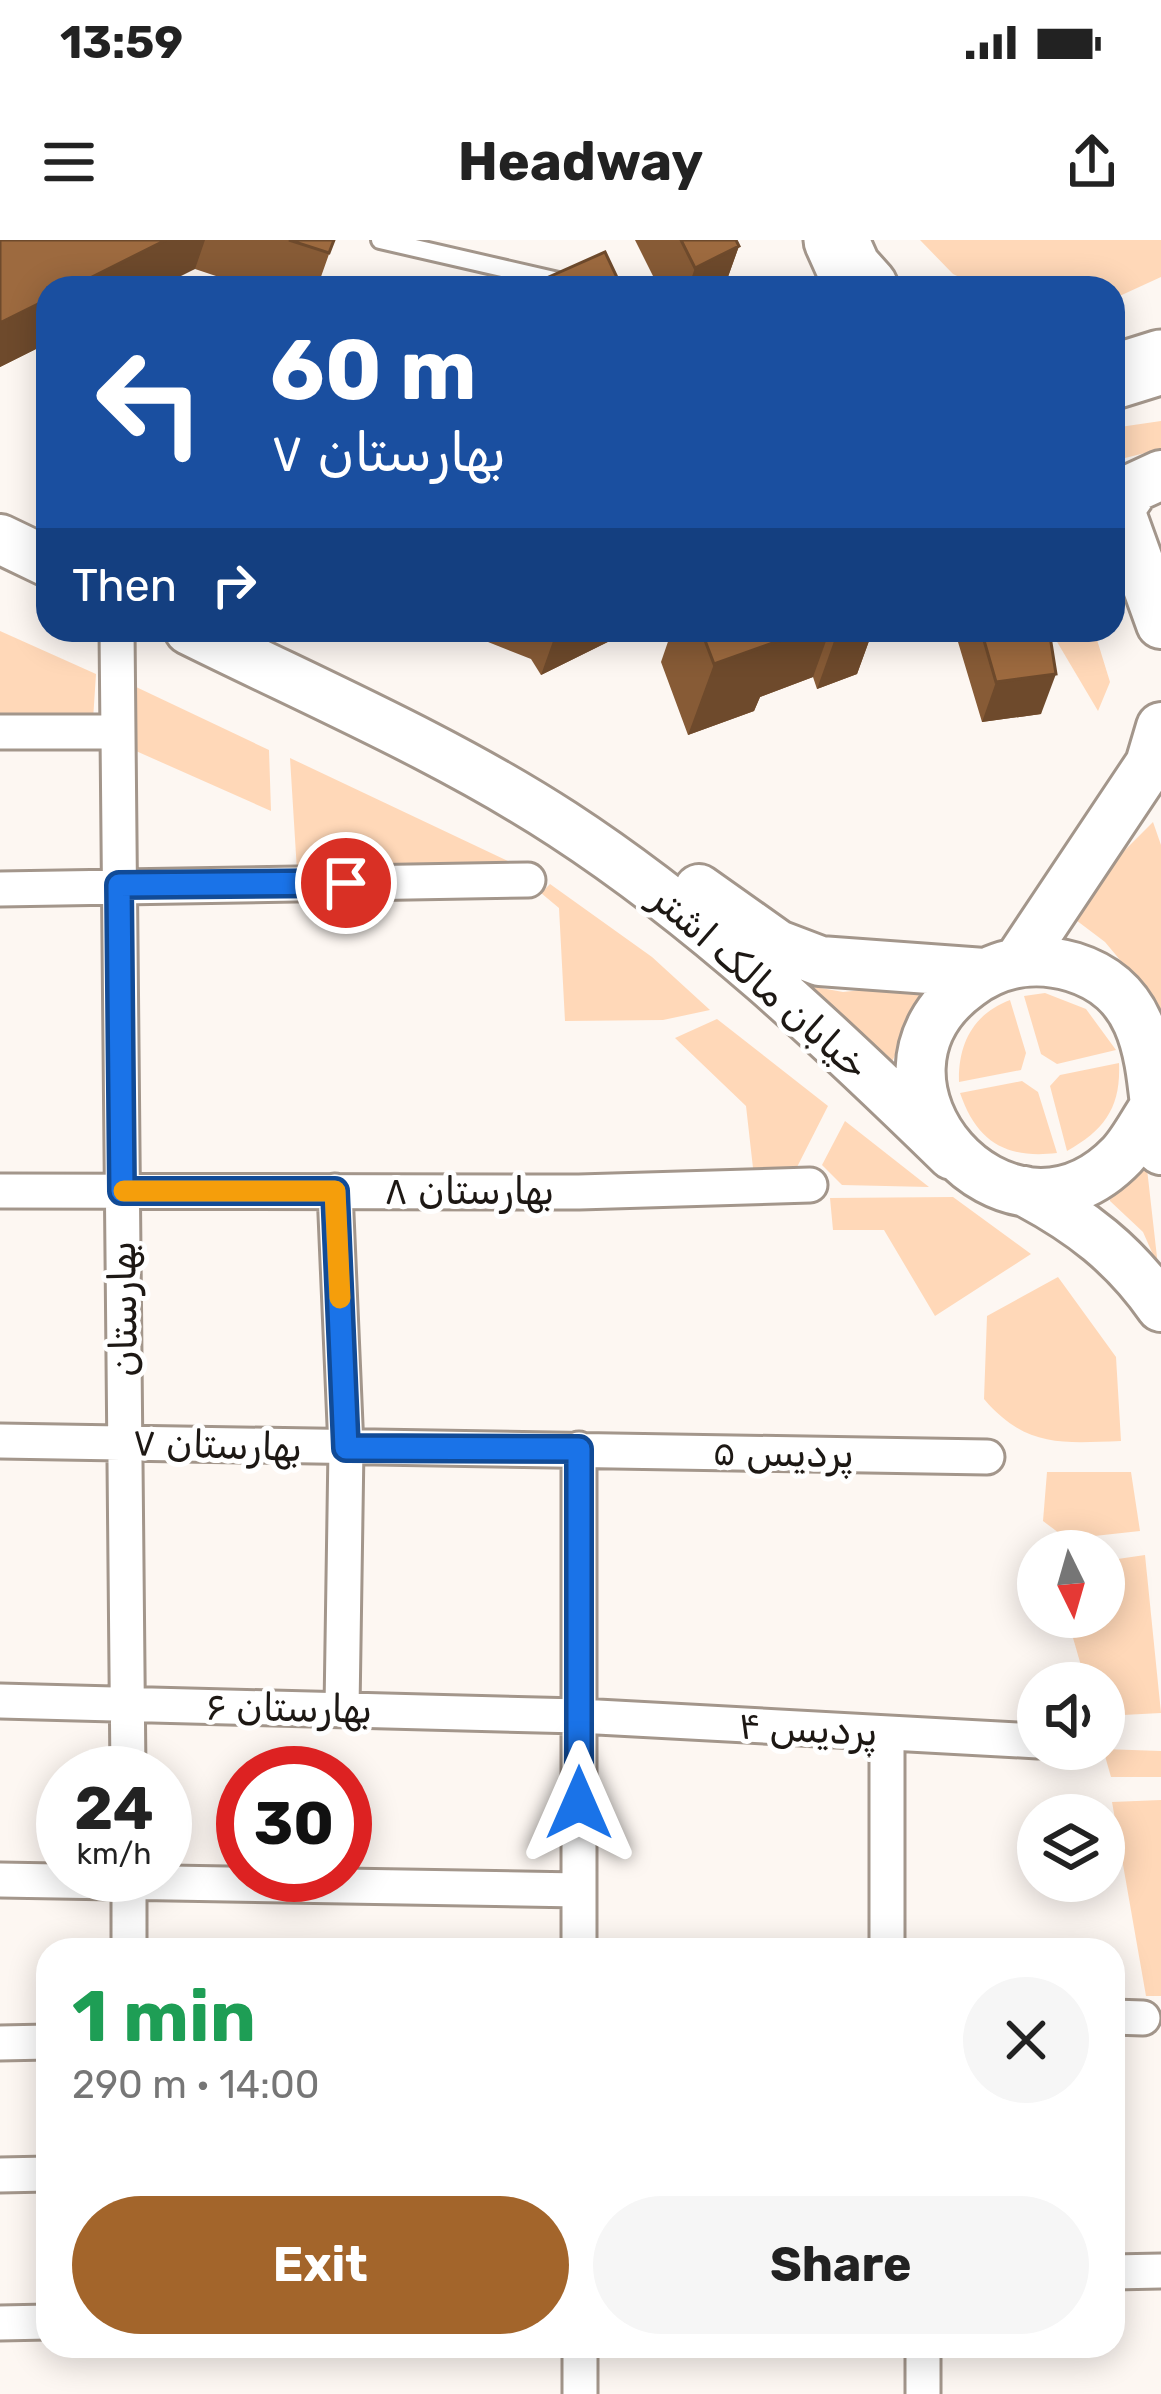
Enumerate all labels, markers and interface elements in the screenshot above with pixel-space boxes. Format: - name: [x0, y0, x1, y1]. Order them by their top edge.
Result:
- text: 13:59: [60, 16, 183, 69]
- icon: menu: [36, 129, 102, 195]
- icon: share: [1059, 129, 1125, 195]
- text: Headway: [458, 130, 703, 194]
- text: 60 m: [270, 320, 477, 420]
- icon: left: [72, 324, 228, 480]
- text: بهارستان ۷: [270, 421, 506, 485]
- icon: right: [201, 552, 267, 618]
- text: Then: [72, 559, 177, 612]
- pin: [295, 832, 397, 934]
- icon: arrive: [313, 850, 379, 916]
- street label: خیابان مالک اشتر: [640, 874, 878, 1089]
- street label: بهارستان ۸: [384, 1168, 554, 1214]
- street label: بهارستان: [99, 1241, 147, 1377]
- street label: بهارستان ۷: [131, 1419, 303, 1471]
- street label: پردیس ۵: [712, 1429, 854, 1480]
- north arrow: [1017, 1530, 1125, 1638]
- map controls: [1017, 1530, 1125, 1902]
- button: sound: [1017, 1662, 1125, 1770]
- street label: بهارستان ۶: [205, 1684, 373, 1732]
- street label: پردیس ۴: [737, 1702, 879, 1759]
- position arrow: [516, 1740, 642, 1866]
- speed limit sign: 30: [216, 1746, 372, 1902]
- text: 24: [74, 1773, 154, 1844]
- button: layers: [1017, 1794, 1125, 1902]
- text: km/h: [77, 1836, 151, 1872]
- text: 1 min: [72, 1974, 256, 2059]
- button: close: [963, 1977, 1089, 2103]
- text: 290 m · 14:00: [72, 2062, 319, 2108]
- button: Exit: [72, 2196, 569, 2334]
- button: Share: [593, 2196, 1089, 2334]

